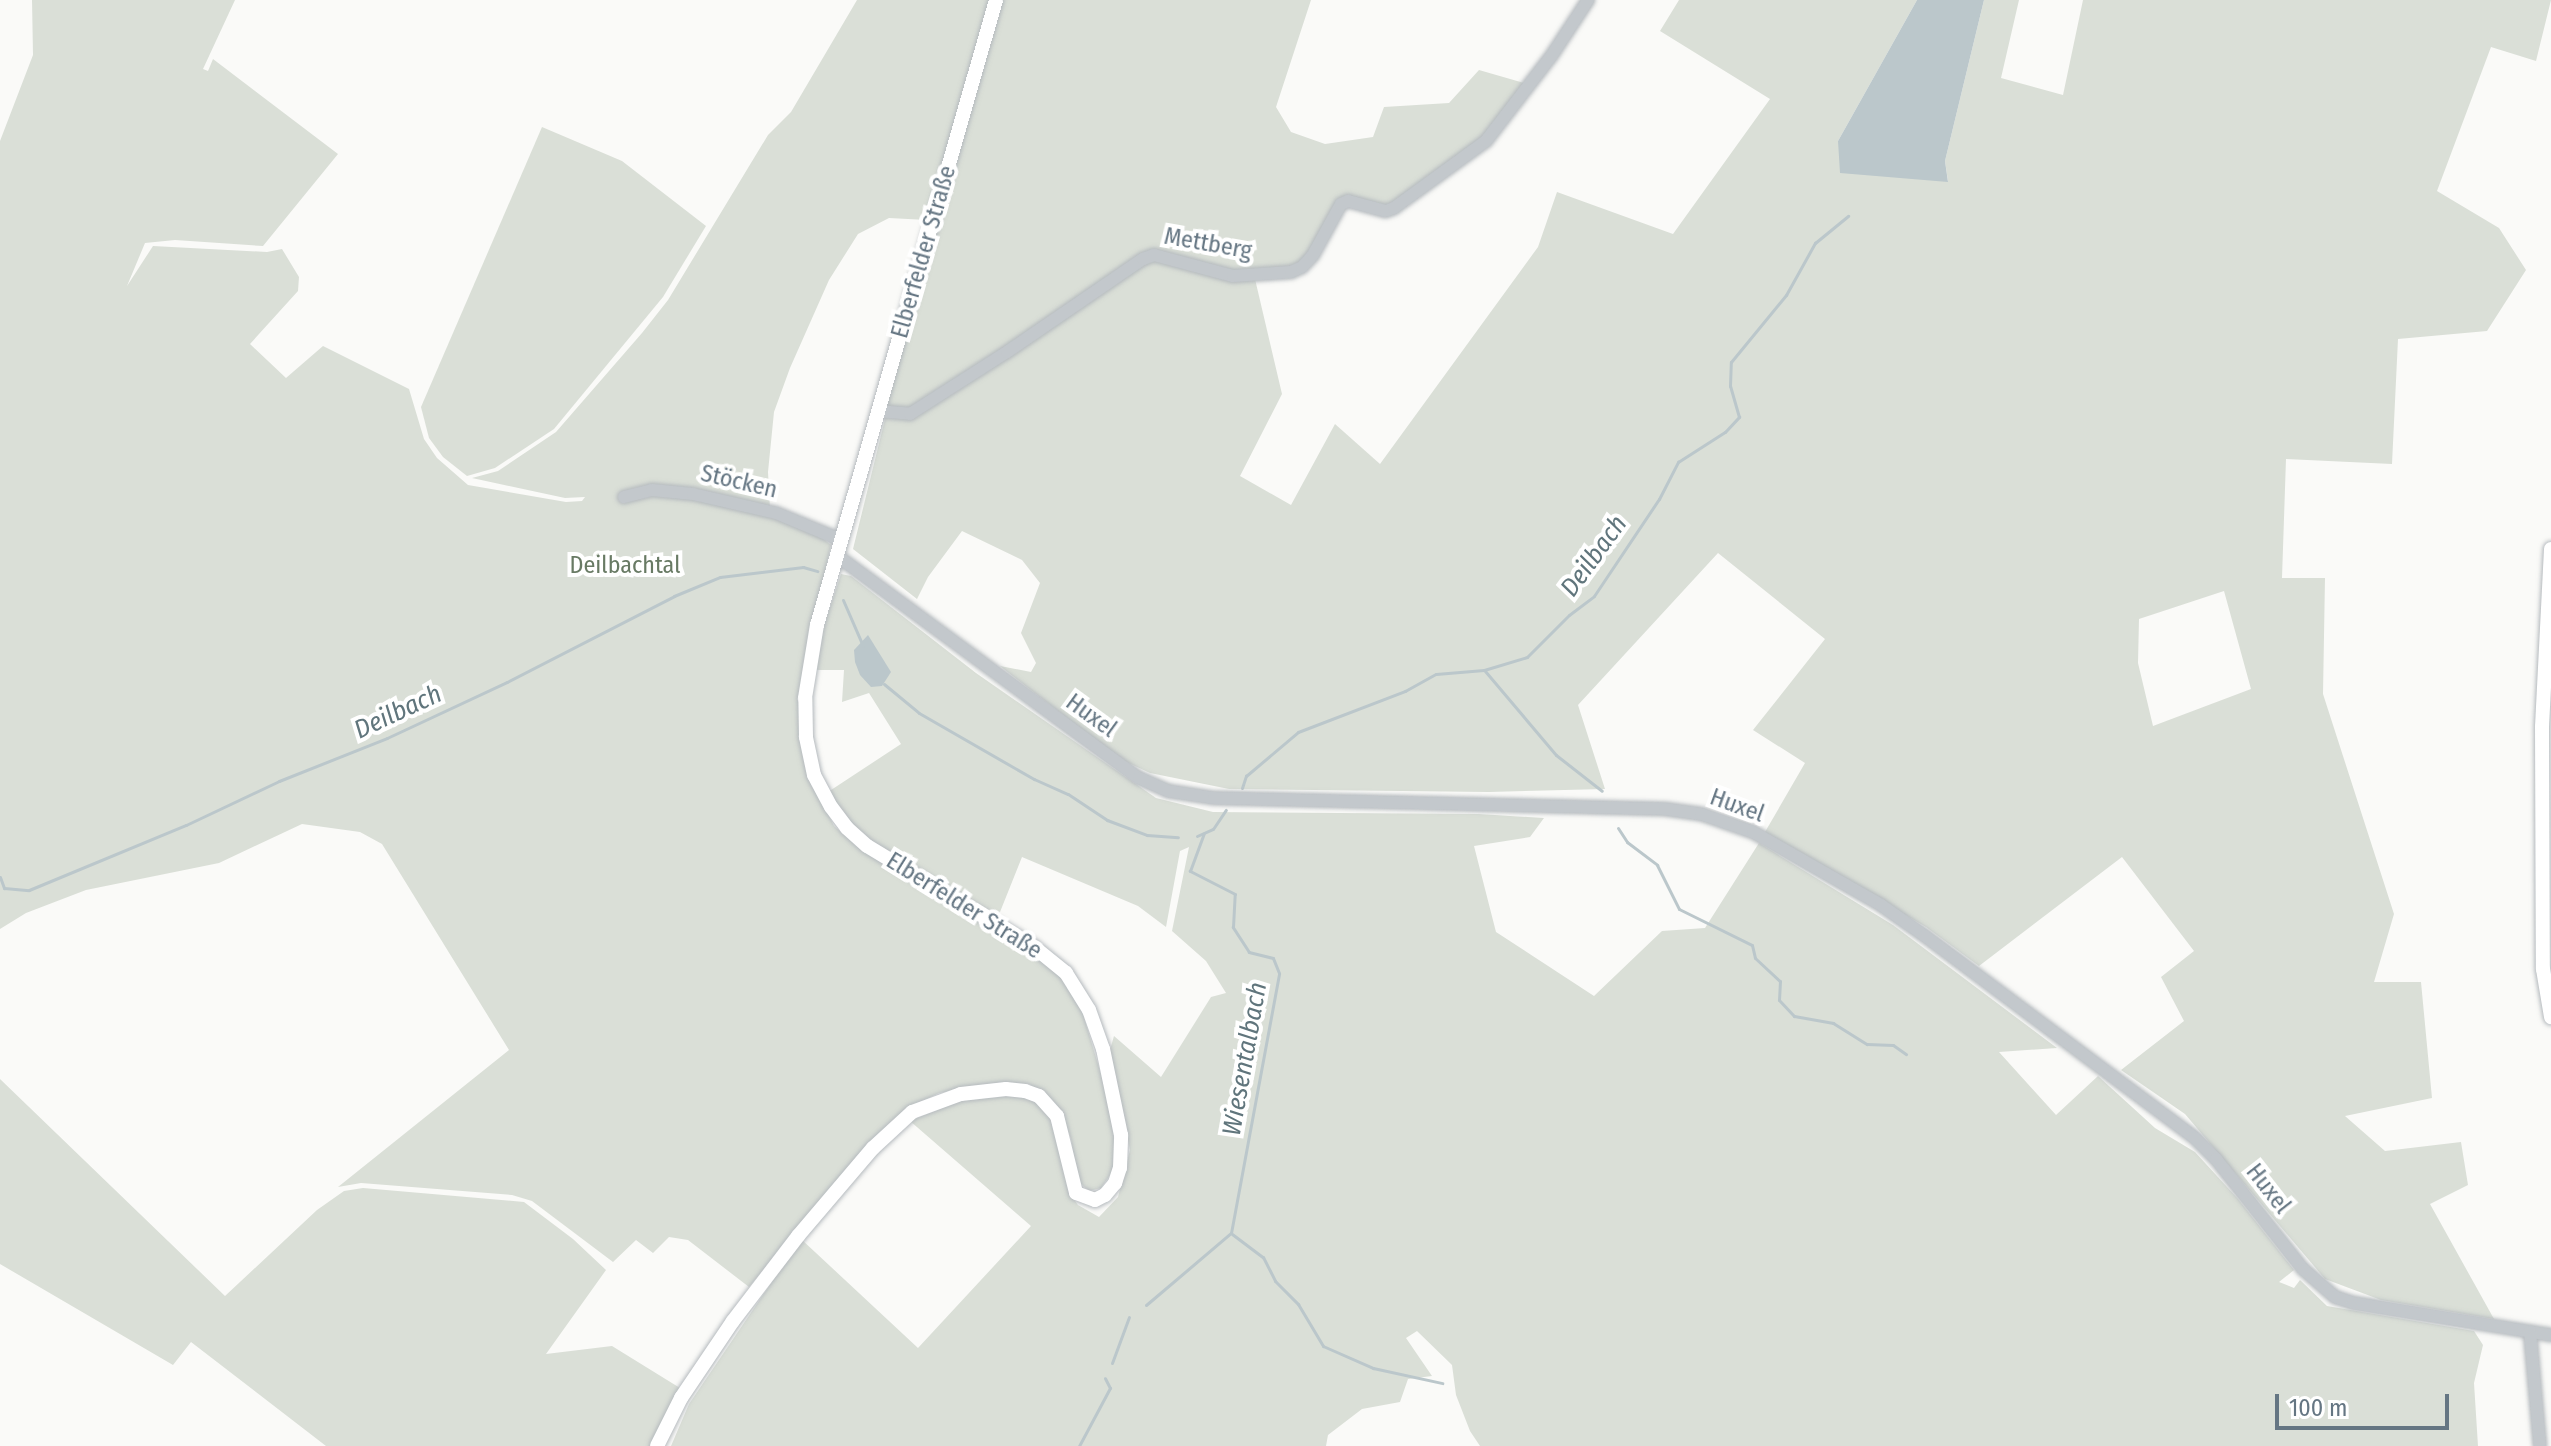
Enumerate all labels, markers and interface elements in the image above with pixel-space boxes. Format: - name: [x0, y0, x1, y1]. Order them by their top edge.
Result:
- street label: Elberfelder Straße: [886, 162, 962, 342]
- street label: Mettberg: [1162, 222, 1254, 266]
- street label: Stöcken: [698, 459, 780, 505]
- water label: Deilbach: [1554, 509, 1634, 603]
- park label: Deilbachtal: [570, 552, 680, 580]
- water label: Deilbach: [349, 678, 447, 746]
- street label: Huxel: [1060, 688, 1122, 744]
- street label: Huxel: [1706, 783, 1768, 829]
- street label: Elberfelder Straße: [881, 847, 1047, 965]
- water label: Wiesentalbach: [1216, 980, 1274, 1138]
- street label: Huxel: [2240, 1158, 2296, 1220]
- scale bar: [2279, 1378, 2453, 1428]
- text: 100 m: [2289, 1394, 2347, 1422]

